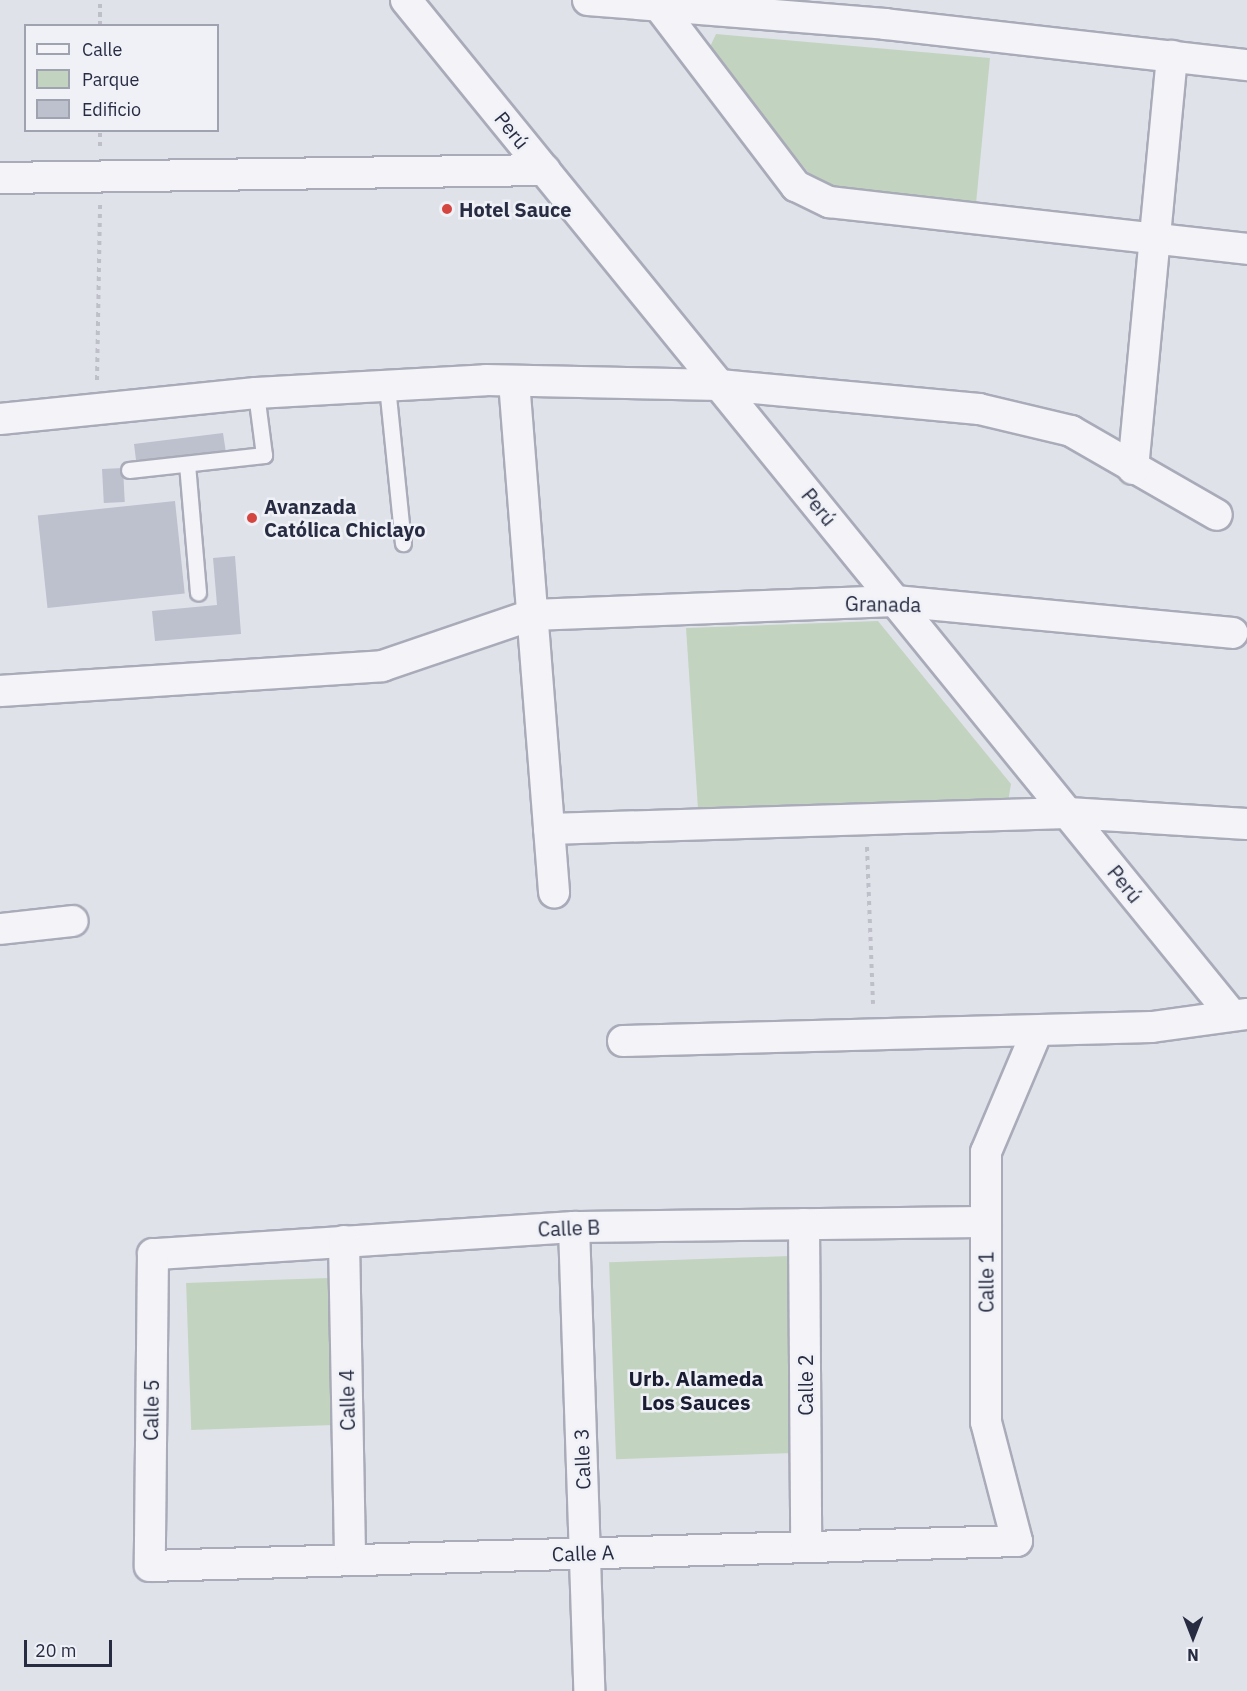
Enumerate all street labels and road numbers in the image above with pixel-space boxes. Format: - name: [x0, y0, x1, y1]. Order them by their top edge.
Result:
- street label: Perú: [490, 106, 534, 154]
- street label: Perú: [797, 483, 841, 531]
- street label: Granada: [845, 591, 921, 617]
- street label: Perú: [1103, 860, 1147, 908]
- street label: Calle B: [537, 1215, 601, 1241]
- street label: Calle 1: [974, 1251, 998, 1313]
- street label: Calle 2: [793, 1354, 817, 1416]
- street label: Calle 4: [334, 1369, 360, 1431]
- street label: Calle 5: [138, 1379, 164, 1441]
- street label: Calle 3: [569, 1428, 595, 1490]
- street label: Calle A: [551, 1540, 615, 1566]

